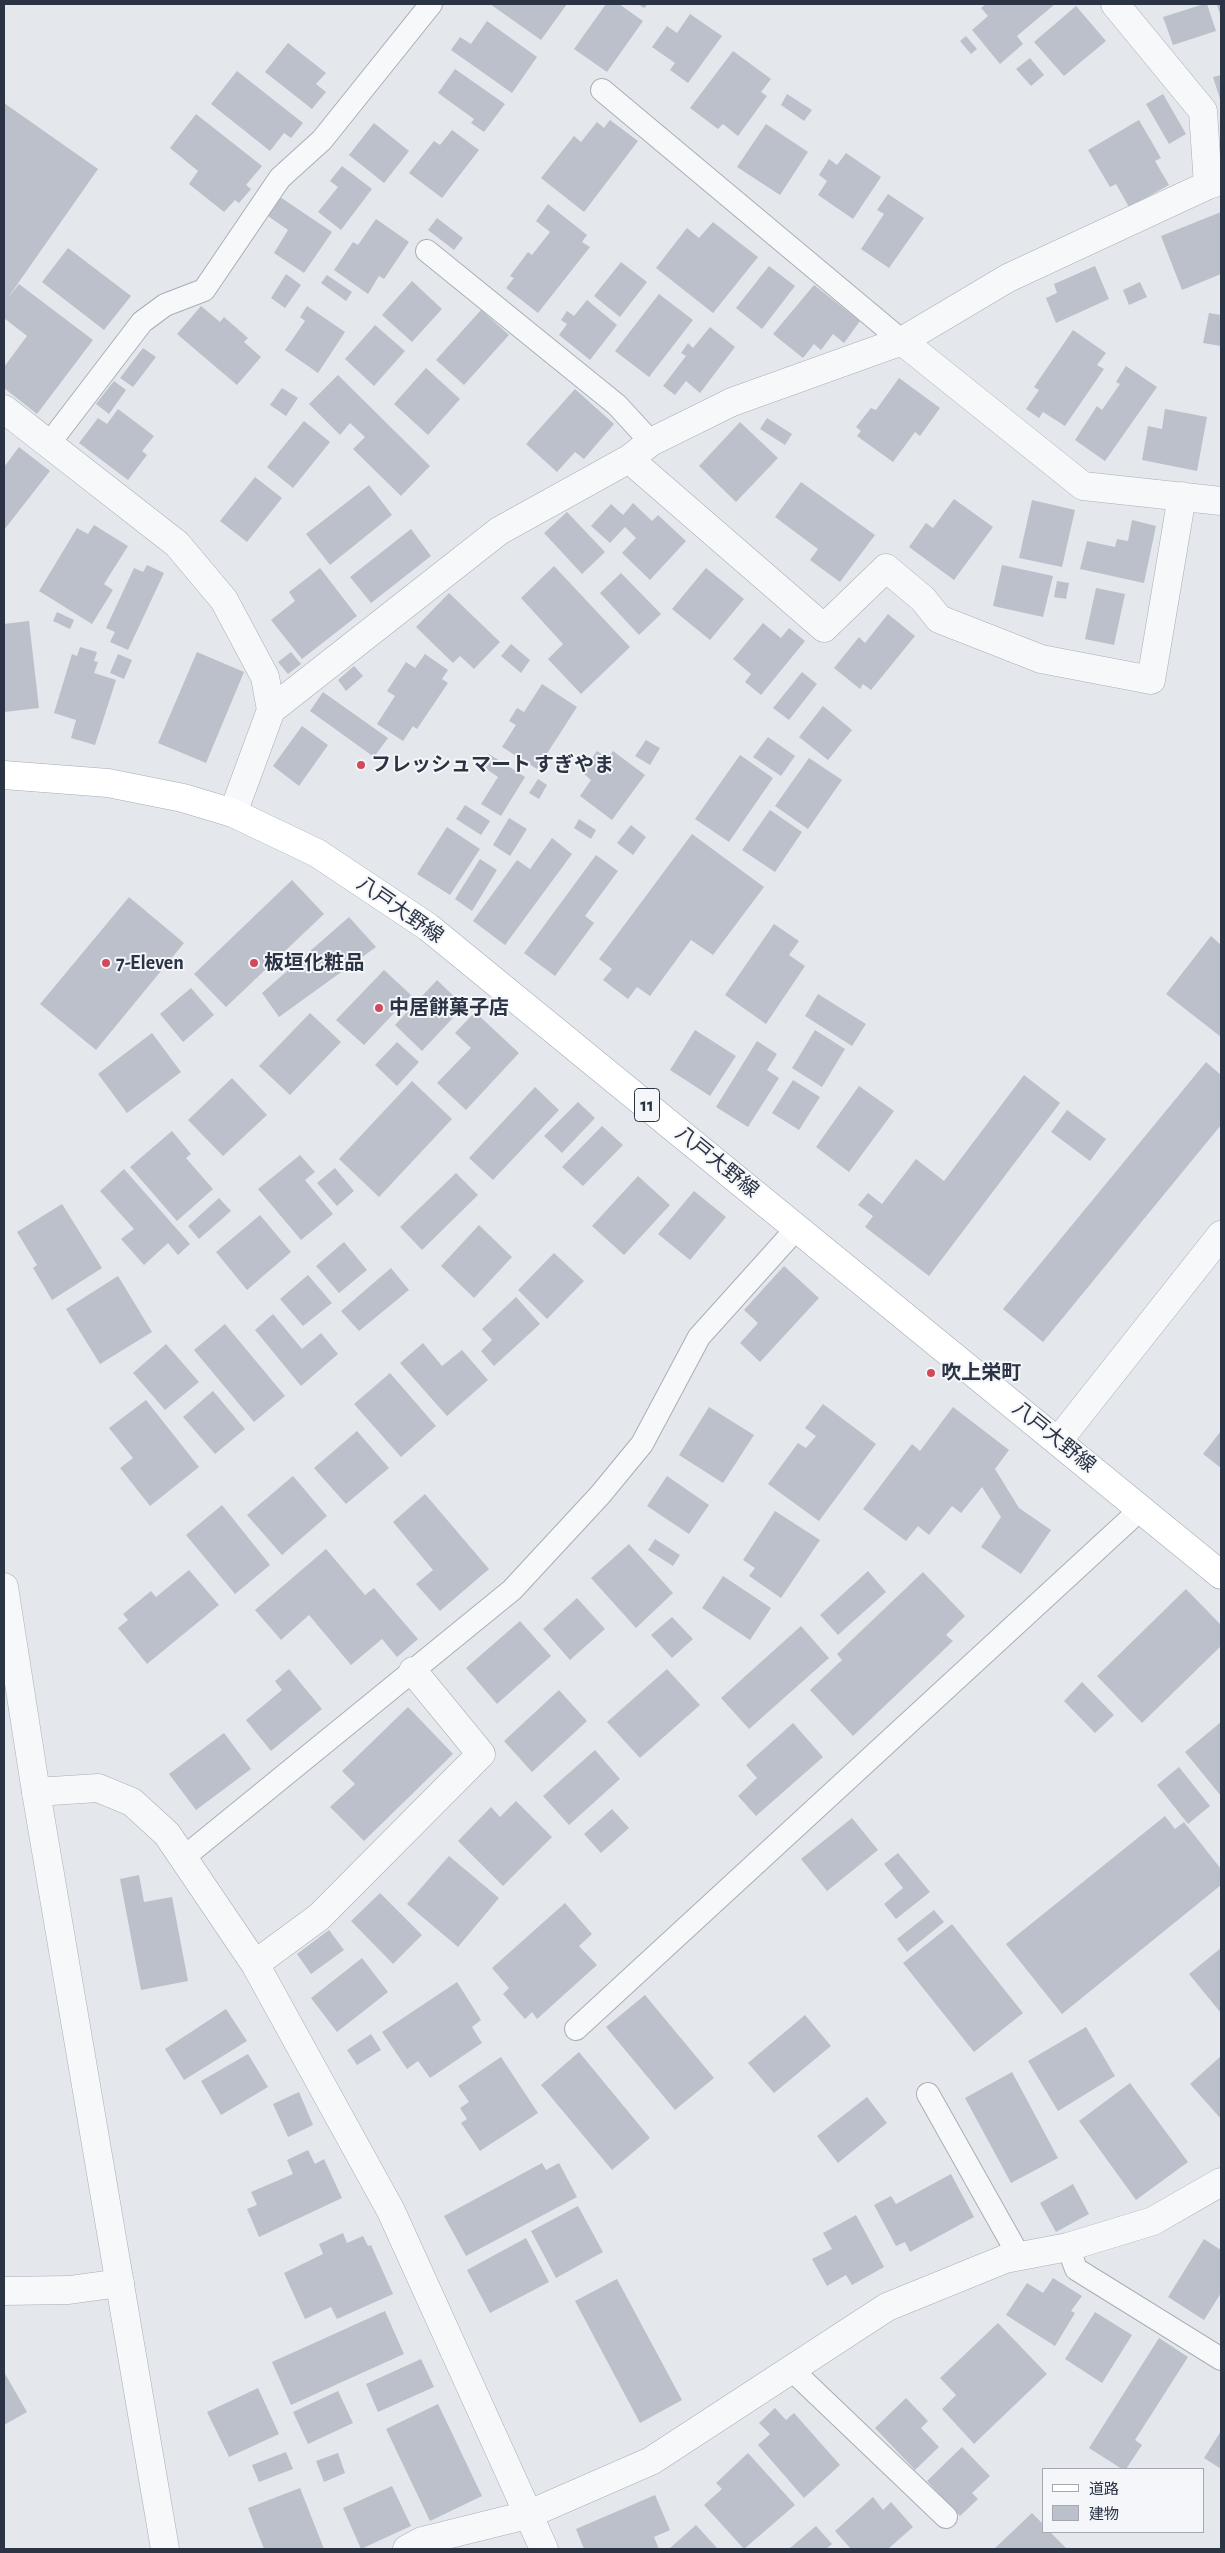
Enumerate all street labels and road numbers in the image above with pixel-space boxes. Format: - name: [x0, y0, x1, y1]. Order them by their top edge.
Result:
- street label: 八戸大野線: [352, 871, 448, 949]
- road number: 11: [634, 1088, 660, 1122]
- street label: 八戸大野線: [671, 1121, 763, 1203]
- street label: 八戸大野線: [1008, 1396, 1100, 1478]

